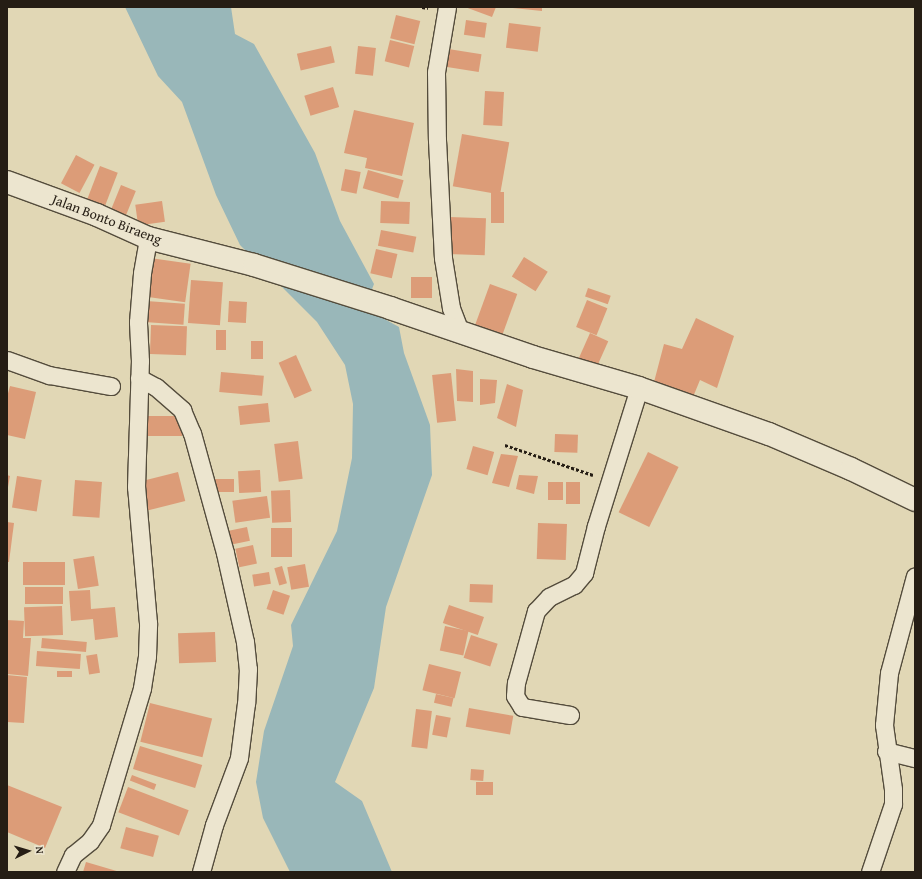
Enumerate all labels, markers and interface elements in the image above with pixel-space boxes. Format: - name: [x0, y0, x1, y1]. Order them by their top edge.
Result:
- street label: Jalan Bonto Biraeng: [50, 190, 164, 248]
- north arrow: [8, 831, 48, 871]
- text: N: [32, 846, 48, 854]

